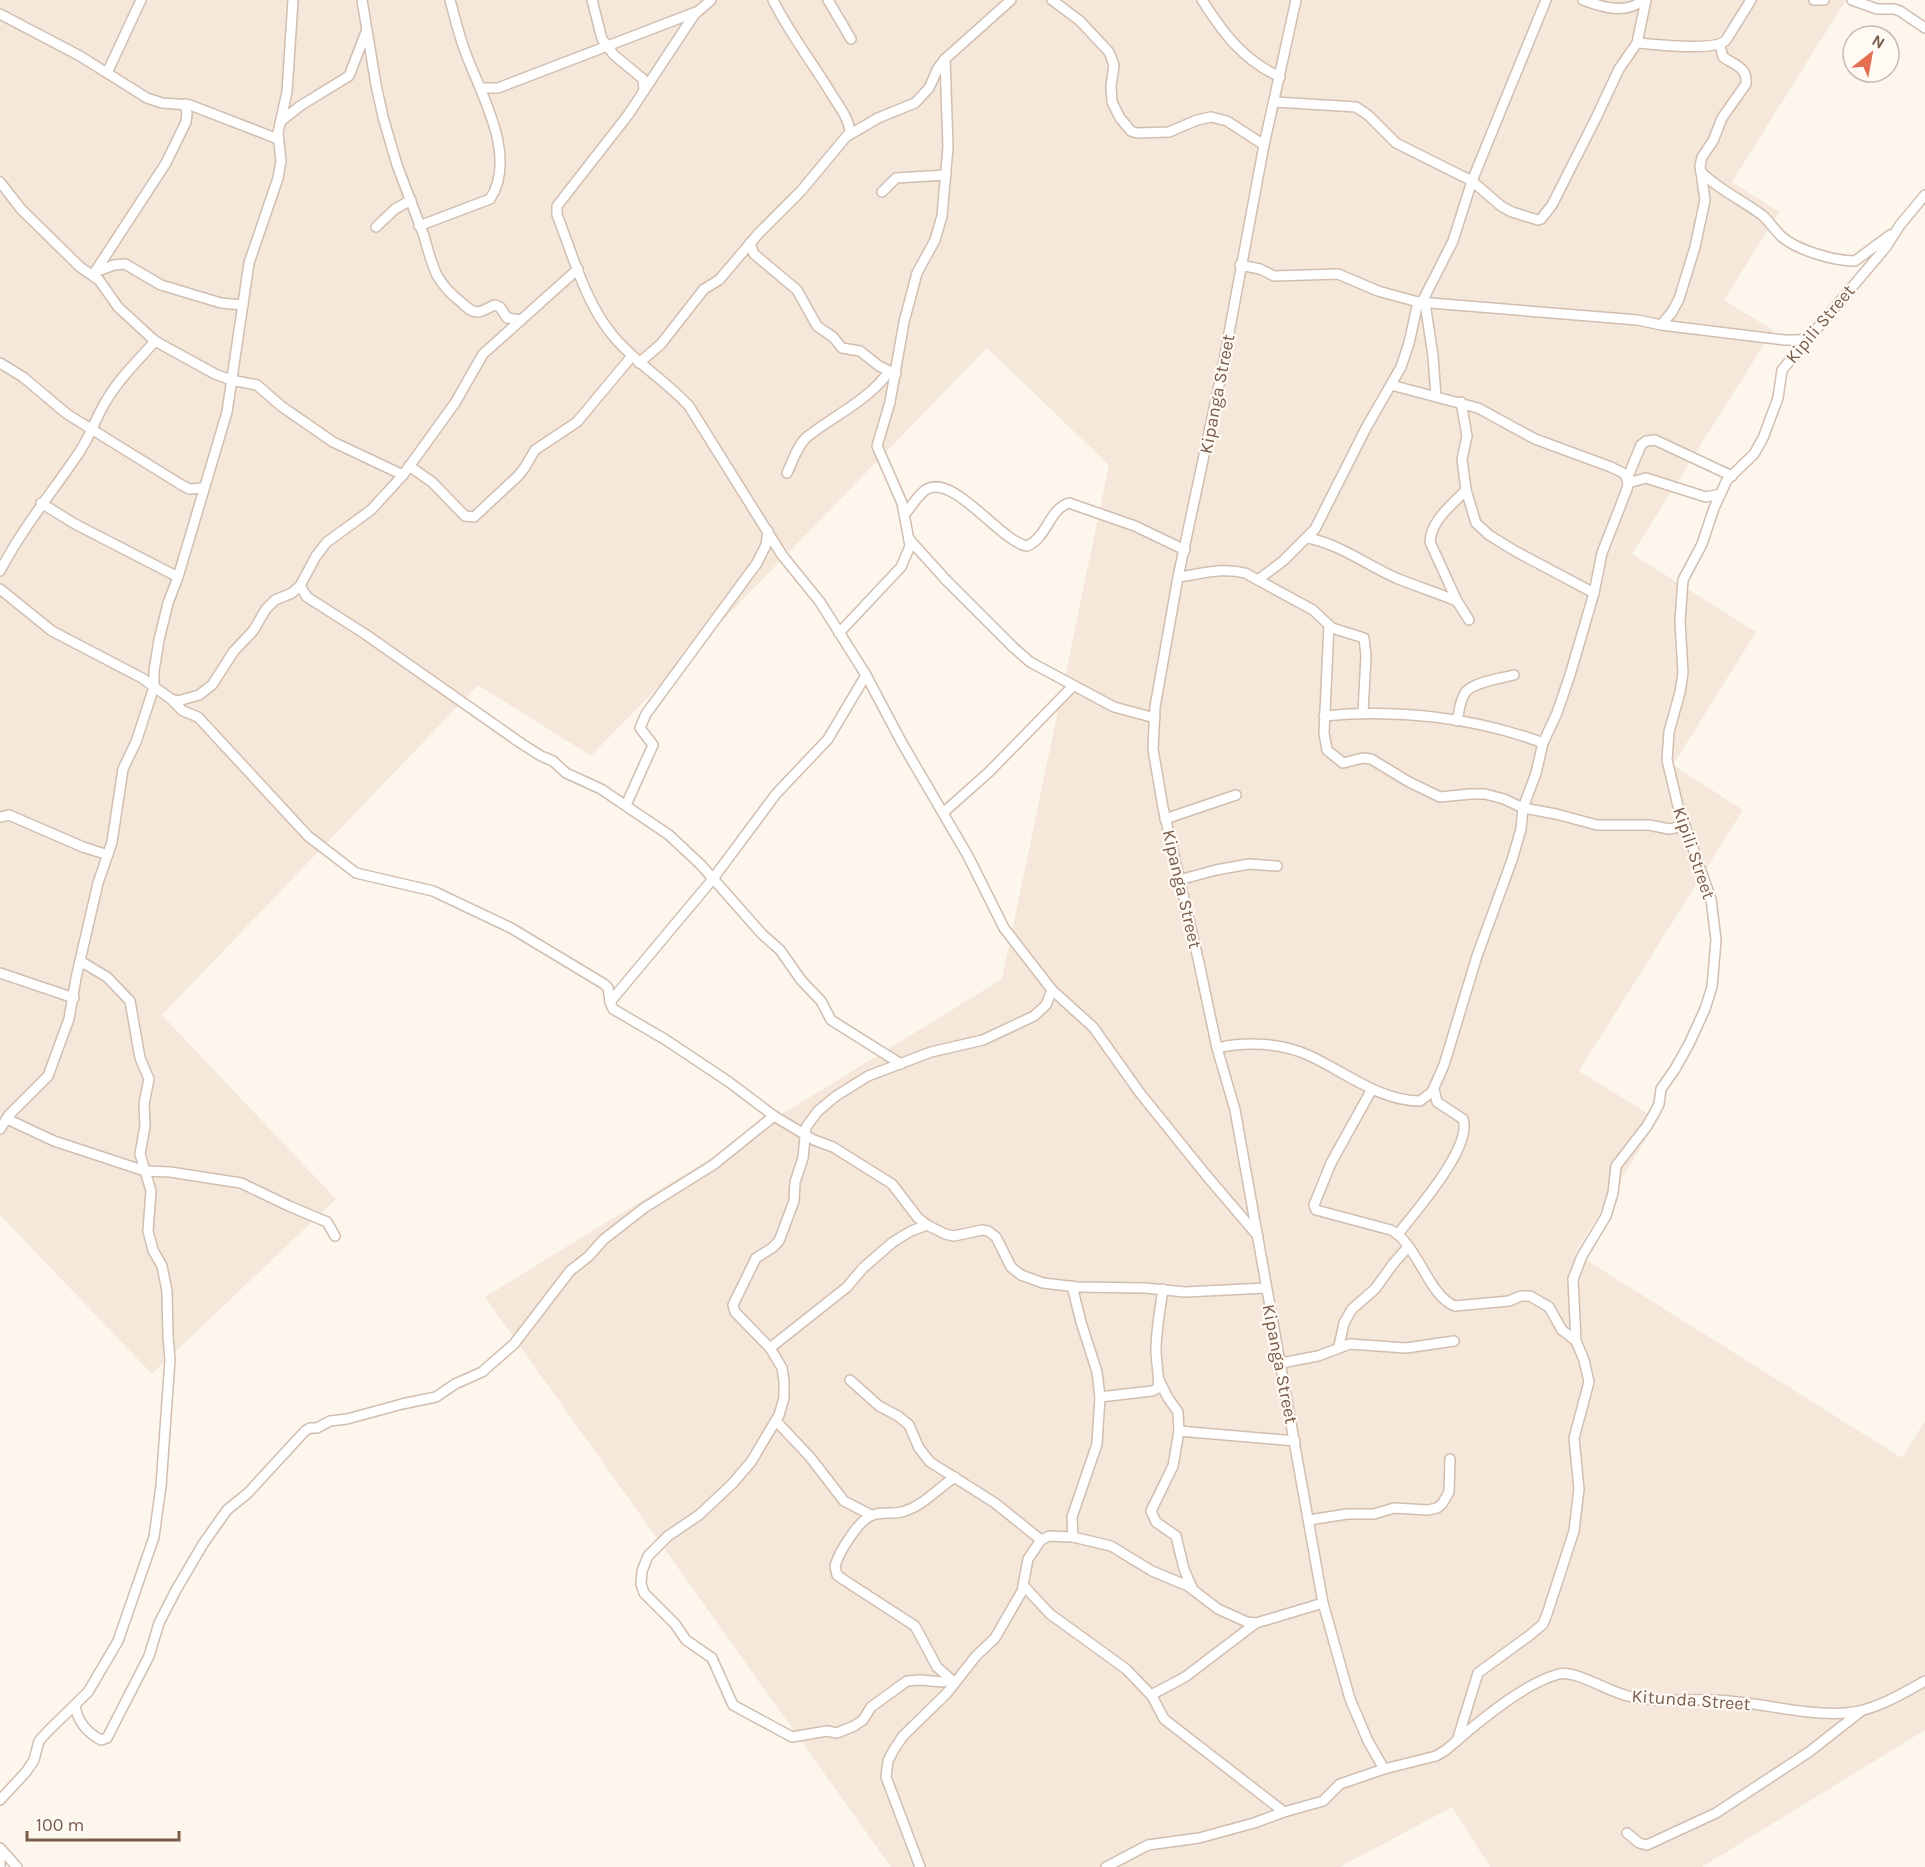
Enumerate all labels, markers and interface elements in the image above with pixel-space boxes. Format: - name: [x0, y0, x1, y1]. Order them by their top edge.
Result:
- north arrow: [1841, 24, 1901, 84]
- text: N: [1869, 30, 1888, 53]
- street label: Kipili Street: [1781, 280, 1860, 368]
- street label: Kipanga Street: [1195, 332, 1239, 456]
- street label: Kipili Street: [1668, 804, 1720, 902]
- street label: Kipanga Street: [1158, 827, 1206, 951]
- street label: Kipanga Street: [1258, 1302, 1302, 1426]
- street label: Kitunda Street: [1631, 1685, 1751, 1715]
- scale bar: [27, 1804, 178, 1842]
- text: 100 m: [36, 1814, 84, 1836]

